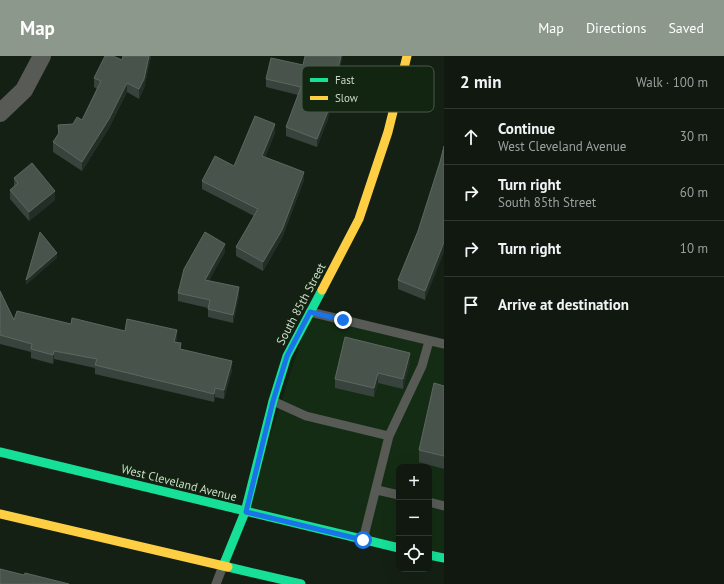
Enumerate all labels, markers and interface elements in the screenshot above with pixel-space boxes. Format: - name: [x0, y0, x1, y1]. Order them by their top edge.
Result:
- text: Map: [20, 16, 55, 40]
- text: Map: [538, 19, 564, 37]
- text: Directions: [586, 19, 646, 37]
- text: Saved: [668, 19, 704, 37]
- legend: [302, 66, 434, 112]
- text: 2 min: [460, 71, 501, 93]
- text: Fast: [335, 73, 355, 87]
- text: Walk · 100 m: [636, 74, 708, 91]
- text: Slow: [335, 91, 358, 105]
- text: Continue: [498, 119, 555, 138]
- icon: ahead: [460, 126, 482, 148]
- text: 30 m: [680, 128, 708, 145]
- text: West Cleveland Avenue: [498, 138, 626, 155]
- text: Turn right: [498, 175, 561, 194]
- icon: right: [460, 182, 482, 204]
- text: 60 m: [680, 184, 708, 201]
- text: South 85th Street: [498, 194, 596, 211]
- icon: right: [460, 238, 482, 260]
- text: Turn right: [498, 239, 561, 258]
- text: 10 m: [680, 240, 708, 257]
- street label: South 85th Street: [273, 260, 328, 347]
- icon: arrive: [460, 294, 482, 316]
- text: Arrive at destination: [498, 295, 629, 314]
- route end: [334, 311, 352, 329]
- street label: West Cleveland Avenue: [120, 461, 238, 504]
- map controls: [396, 464, 432, 572]
- button: +: [396, 464, 432, 500]
- button: −: [396, 500, 432, 536]
- route start: [354, 531, 372, 549]
- button: locate: [396, 536, 432, 572]

